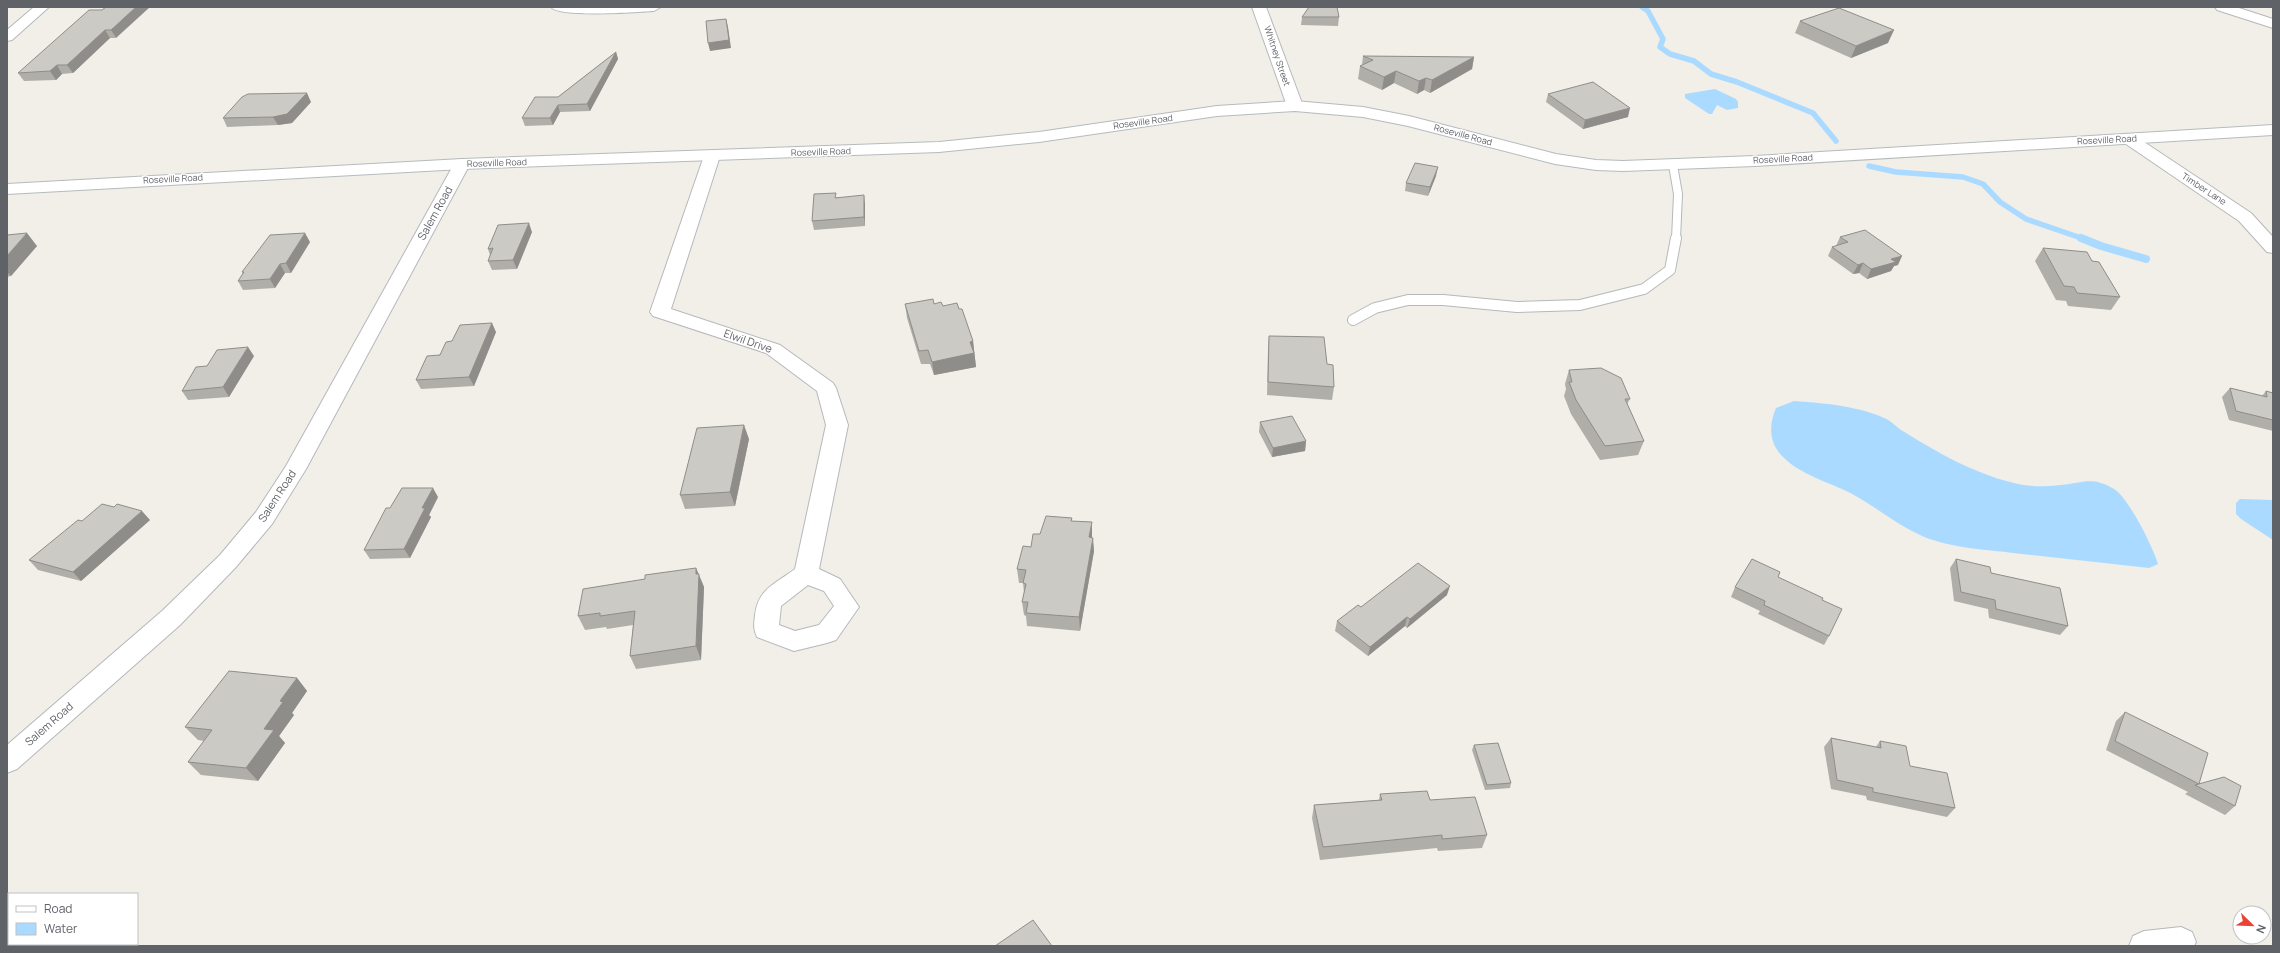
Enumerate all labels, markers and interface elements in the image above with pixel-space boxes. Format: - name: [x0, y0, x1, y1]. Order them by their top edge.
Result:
- street label: Whitney Street: [1261, 24, 1294, 88]
- street label: Roseville Road: [1112, 111, 1174, 132]
- street label: Roseville Road: [1432, 120, 1494, 149]
- street label: Roseville Road: [2077, 131, 2137, 148]
- street label: Roseville Road: [791, 144, 851, 159]
- street label: Roseville Road: [1753, 150, 1813, 167]
- street label: Roseville Road: [467, 155, 527, 170]
- street label: Timber Lane: [2179, 169, 2229, 208]
- street label: Roseville Road: [143, 170, 203, 187]
- street label: Salem Road: [414, 183, 456, 242]
- street label: Elwil Drive: [722, 325, 775, 356]
- street label: Salem Road: [254, 467, 299, 525]
- street label: Salem Road: [21, 699, 76, 749]
- legend: [8, 893, 138, 945]
- text: Road: [44, 900, 72, 917]
- north arrow: [2232, 905, 2272, 945]
- text: Water: [44, 920, 78, 937]
- text: N: [2253, 923, 2270, 936]

